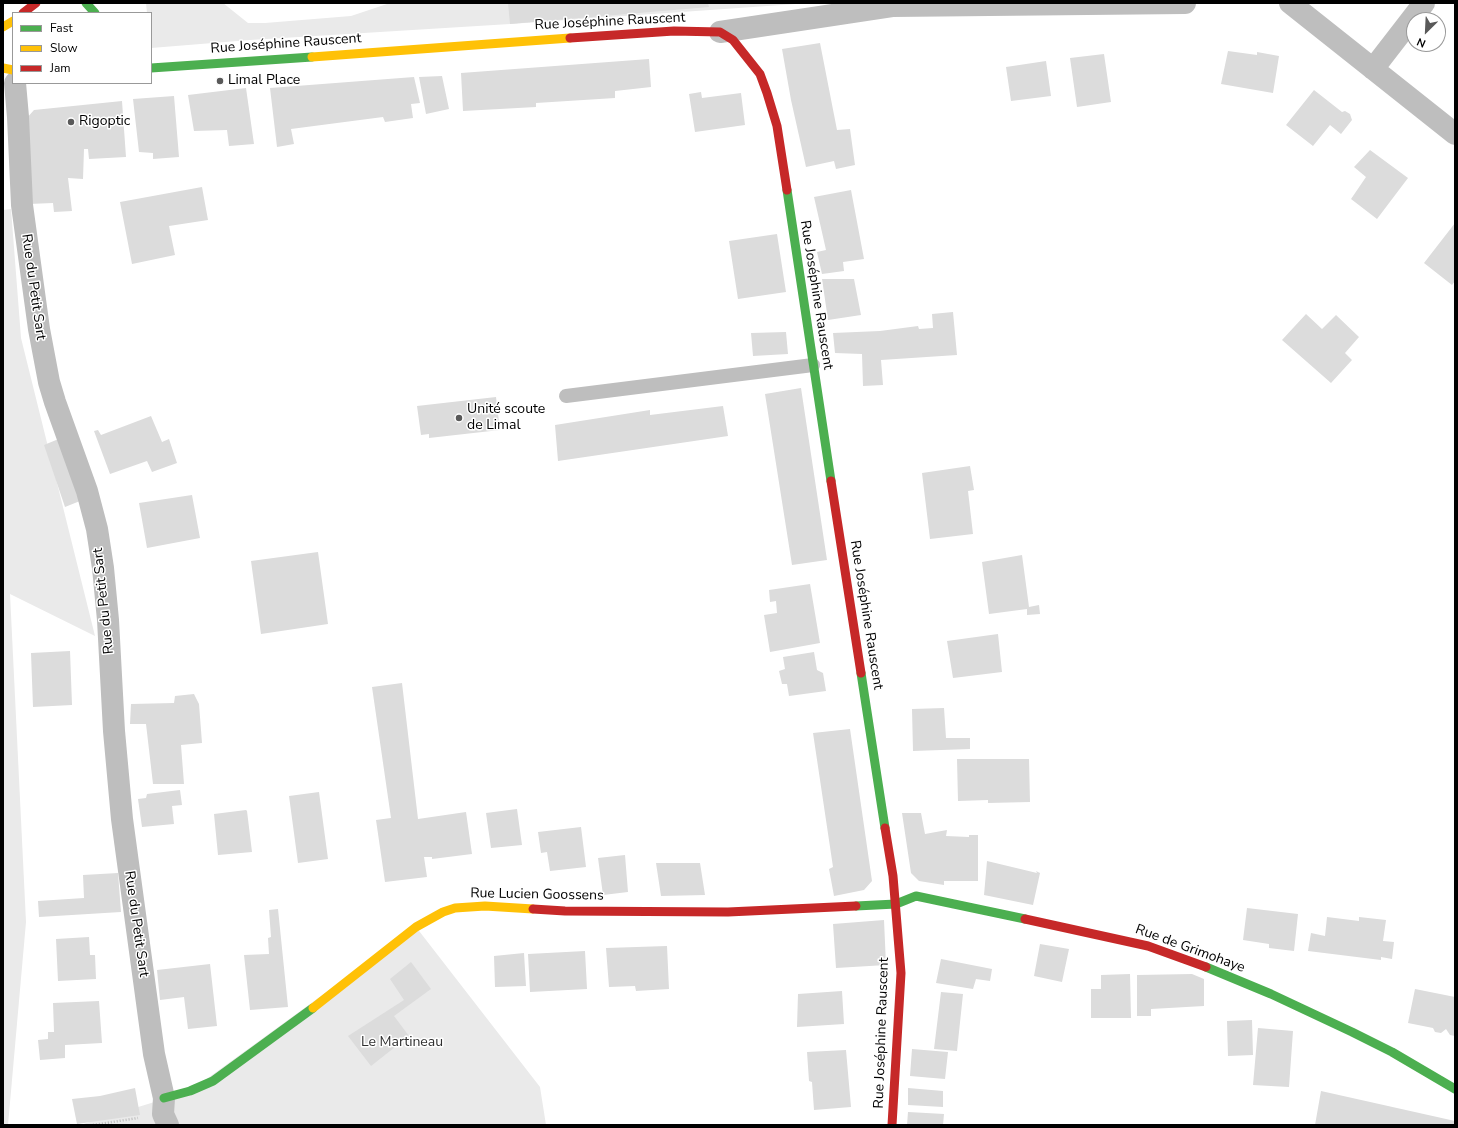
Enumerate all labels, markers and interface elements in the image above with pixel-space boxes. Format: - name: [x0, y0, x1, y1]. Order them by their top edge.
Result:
- street label: Rue Joséphine Rauscent: [534, 10, 686, 34]
- legend: [12, 12, 152, 84]
- north arrow: [1406, 12, 1446, 52]
- text: Fast: [50, 20, 73, 36]
- street label: Rue Joséphine Rauscent: [210, 30, 362, 58]
- text: N: [1415, 34, 1428, 51]
- text: Slow: [50, 40, 78, 56]
- text: Jam: [50, 60, 71, 76]
- place label: Limal Place: [228, 73, 300, 89]
- marker: Limal Place: [215, 76, 225, 86]
- place label: Rigoptic: [79, 114, 130, 130]
- marker: Rigoptic: [66, 117, 76, 127]
- street label: Rue Joséphine Rauscent: [796, 219, 836, 371]
- street label: Rue du Petit Sart: [17, 233, 49, 341]
- place label: Unité scoute de Limal: [467, 402, 545, 434]
- marker: Unité scoute de Limal: [454, 413, 464, 423]
- street label: Rue Joséphine Rauscent: [846, 539, 886, 691]
- street label: Rue du Petit Sart: [90, 547, 118, 655]
- street label: Rue du Petit Sart: [120, 870, 152, 978]
- street label: Rue Lucien Goossens: [470, 885, 604, 905]
- street label: Rue de Grimohaye: [1133, 921, 1247, 977]
- street label: Rue Joséphine Rauscent: [871, 957, 893, 1109]
- park label: Le Martineau: [361, 1035, 443, 1051]

